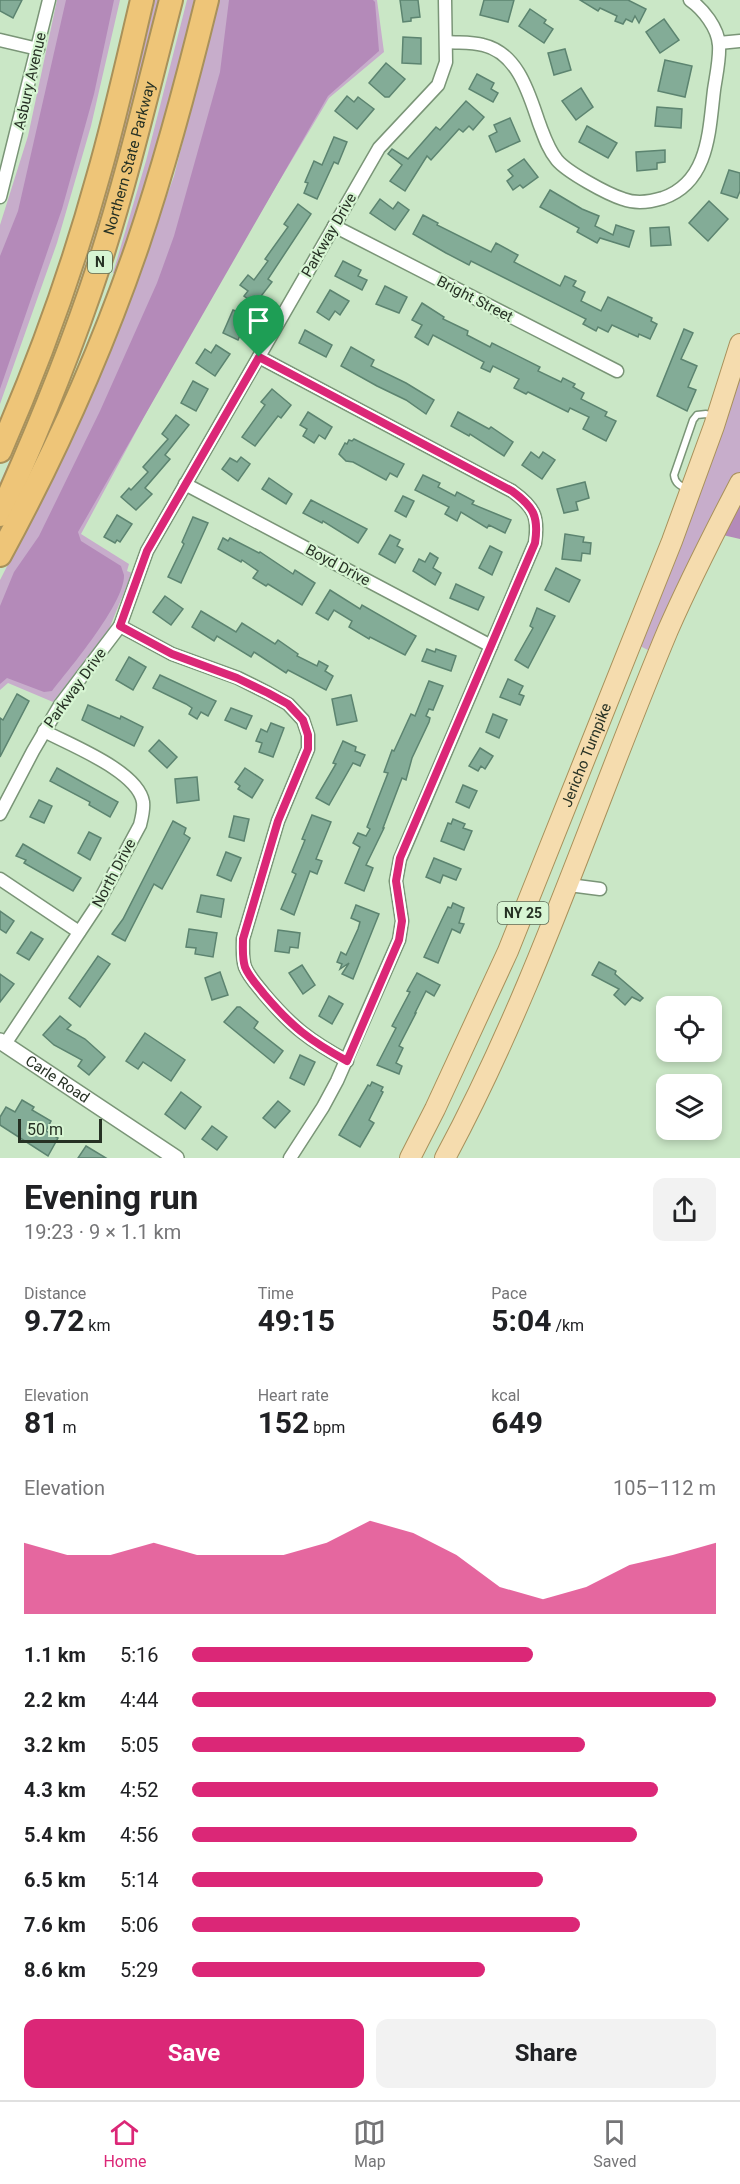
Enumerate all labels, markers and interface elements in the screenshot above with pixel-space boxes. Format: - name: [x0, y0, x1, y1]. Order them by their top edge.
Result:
- street label: Asbury Avenue: [10, 31, 50, 131]
- street label: Northern State Parkway: [100, 80, 159, 237]
- street label: Parkway Drive: [298, 190, 360, 280]
- road number: N: [88, 251, 112, 273]
- street label: Bright Street: [434, 272, 516, 326]
- pin: [233, 295, 284, 357]
- icon: arrive: [242, 304, 275, 337]
- street label: Boyd Drive: [303, 540, 373, 590]
- street label: Parkway Drive: [40, 645, 110, 731]
- street label: Jericho Turnpike: [557, 700, 615, 810]
- street label: North Drive: [88, 835, 140, 910]
- road number: NY 25: [498, 902, 548, 924]
- map controls: [656, 996, 722, 1140]
- button: locate: [656, 996, 722, 1062]
- street label: Carle Road: [22, 1052, 93, 1107]
- button: layers: [656, 1074, 722, 1140]
- scale bar: [18, 1116, 102, 1144]
- text: 50 m: [27, 1120, 63, 1139]
- text: Evening run: [24, 1178, 198, 1217]
- button: share: [653, 1178, 716, 1241]
- text: 19:23 · 9 × 1.1 km: [24, 1220, 181, 1244]
- text: Distance: [24, 1284, 86, 1303]
- text: Time: [258, 1284, 294, 1303]
- text: Pace: [491, 1284, 527, 1303]
- text: 9.72: [24, 1303, 84, 1338]
- text: 49:15: [258, 1303, 335, 1338]
- text: 5:04: [491, 1303, 551, 1338]
- text: km: [84, 1316, 110, 1335]
- text: /km: [551, 1316, 584, 1335]
- text: Elevation: [24, 1386, 89, 1405]
- text: Heart rate: [258, 1386, 329, 1405]
- text: kcal: [491, 1386, 520, 1405]
- text: 81: [24, 1405, 58, 1440]
- text: 152: [258, 1405, 309, 1440]
- text: 649: [491, 1405, 543, 1440]
- text: m: [58, 1418, 76, 1437]
- text: bpm: [309, 1418, 345, 1437]
- text: Elevation: [24, 1476, 105, 1500]
- text: 105–112 m: [613, 1476, 716, 1500]
- text: 1.1 km: [24, 1643, 86, 1667]
- text: 5:16: [120, 1643, 159, 1667]
- text: 2.2 km: [24, 1688, 86, 1712]
- text: 4:44: [120, 1688, 159, 1712]
- text: 3.2 km: [24, 1733, 86, 1757]
- text: 5:05: [120, 1733, 159, 1757]
- text: 4.3 km: [24, 1778, 86, 1802]
- text: 4:52: [120, 1778, 159, 1802]
- text: 5.4 km: [24, 1823, 86, 1847]
- text: 4:56: [120, 1823, 159, 1847]
- text: 6.5 km: [24, 1868, 86, 1892]
- text: 5:14: [120, 1868, 159, 1892]
- text: 7.6 km: [24, 1913, 86, 1937]
- text: 5:06: [120, 1913, 159, 1937]
- text: 8.6 km: [24, 1958, 86, 1982]
- text: 5:29: [120, 1958, 159, 1982]
- button: Save: [24, 2019, 364, 2088]
- button: Share: [376, 2019, 716, 2088]
- tab: Home: [103, 2116, 147, 2171]
- tab: Map: [353, 2116, 386, 2171]
- tab: Saved: [593, 2116, 637, 2171]

